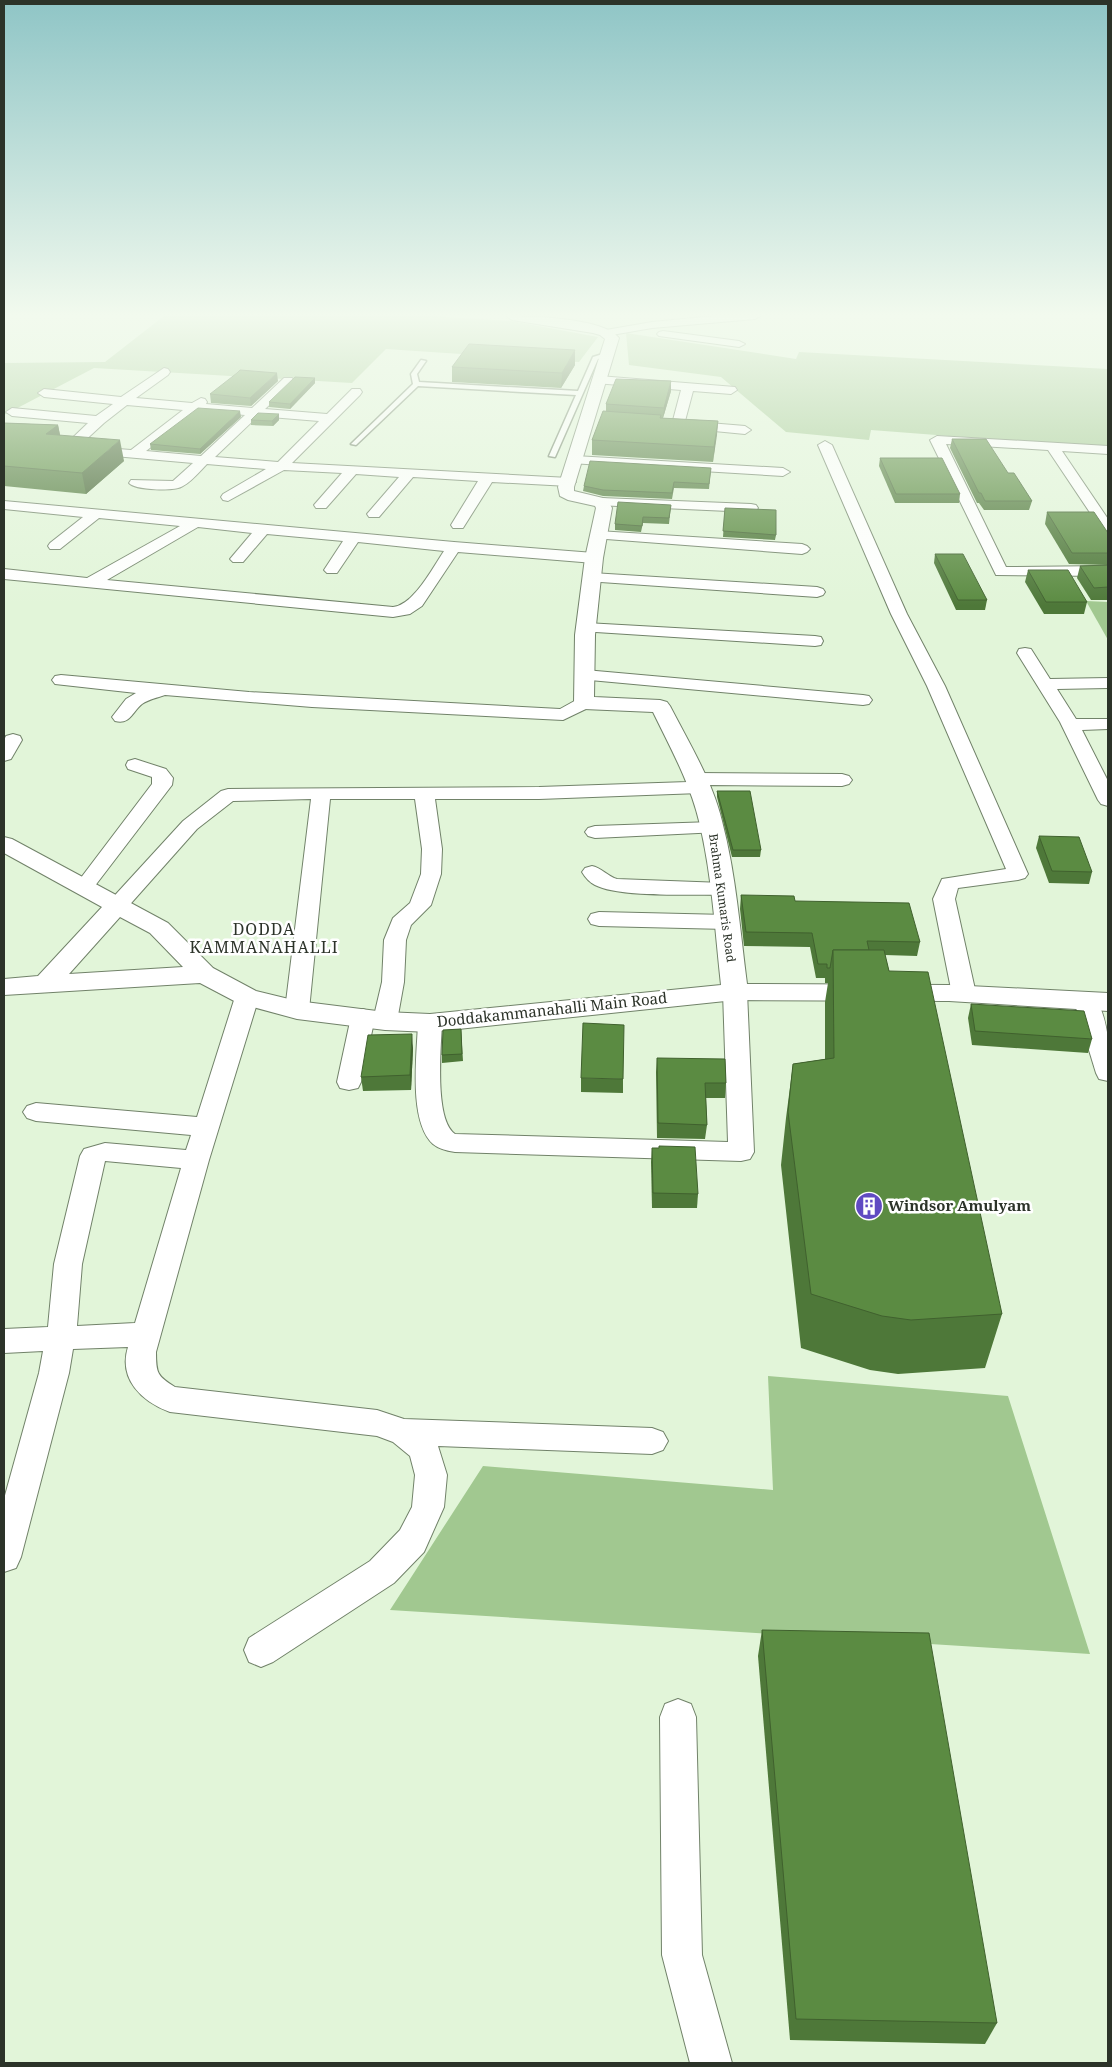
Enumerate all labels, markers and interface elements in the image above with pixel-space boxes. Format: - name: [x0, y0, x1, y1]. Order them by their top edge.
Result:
- street label: Brahma Kumaris Road: [705, 833, 740, 964]
- district label: DODDA KAMMANAHALLI: [189, 918, 339, 958]
- street label: Doddakammanahalli Main Road: [436, 987, 668, 1031]
- building icon: Windsor Amulyam: [854, 1191, 884, 1221]
- place label: Windsor Amulyam: [888, 1195, 1031, 1215]

